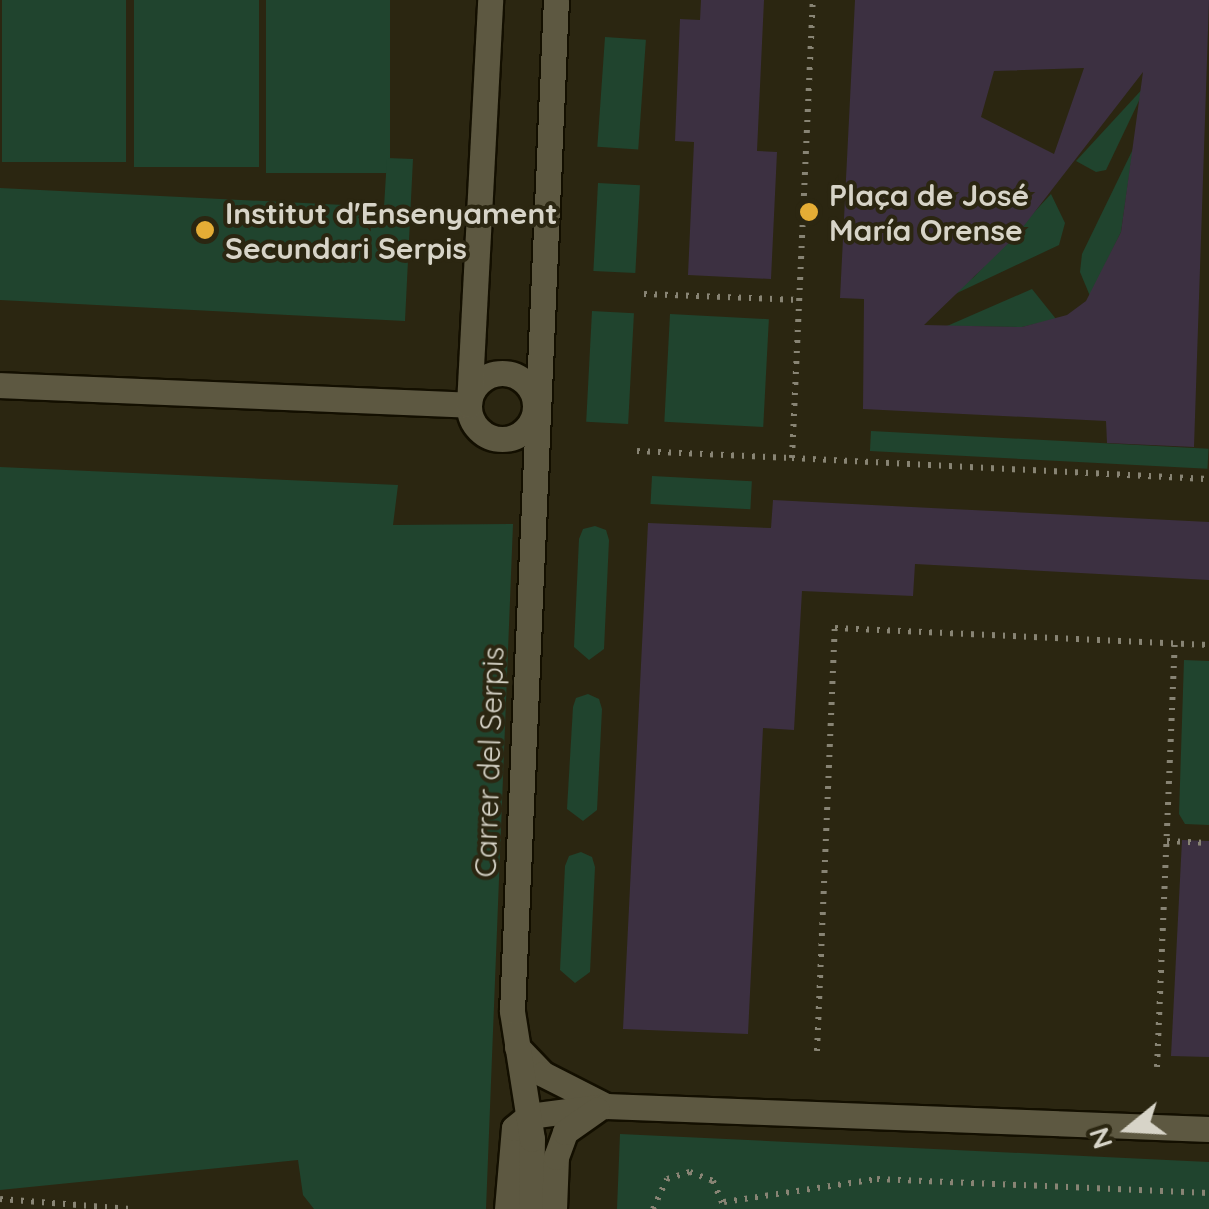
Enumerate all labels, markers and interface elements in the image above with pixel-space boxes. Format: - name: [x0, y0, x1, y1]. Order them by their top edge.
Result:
- place label: Plaça de José María Orense: [829, 177, 1029, 248]
- place label: Institut d'Ensenyament Secundari Serpis: [225, 195, 558, 266]
- marker: Plaça de José María Orense: [798, 201, 820, 223]
- marker: Institut d'Ensenyament Secundari Serpis: [194, 219, 216, 241]
- street label: Carrer del Serpis: [467, 646, 511, 878]
- north arrow: [1079, 1079, 1179, 1179]
- text: N: [1080, 1123, 1120, 1154]

